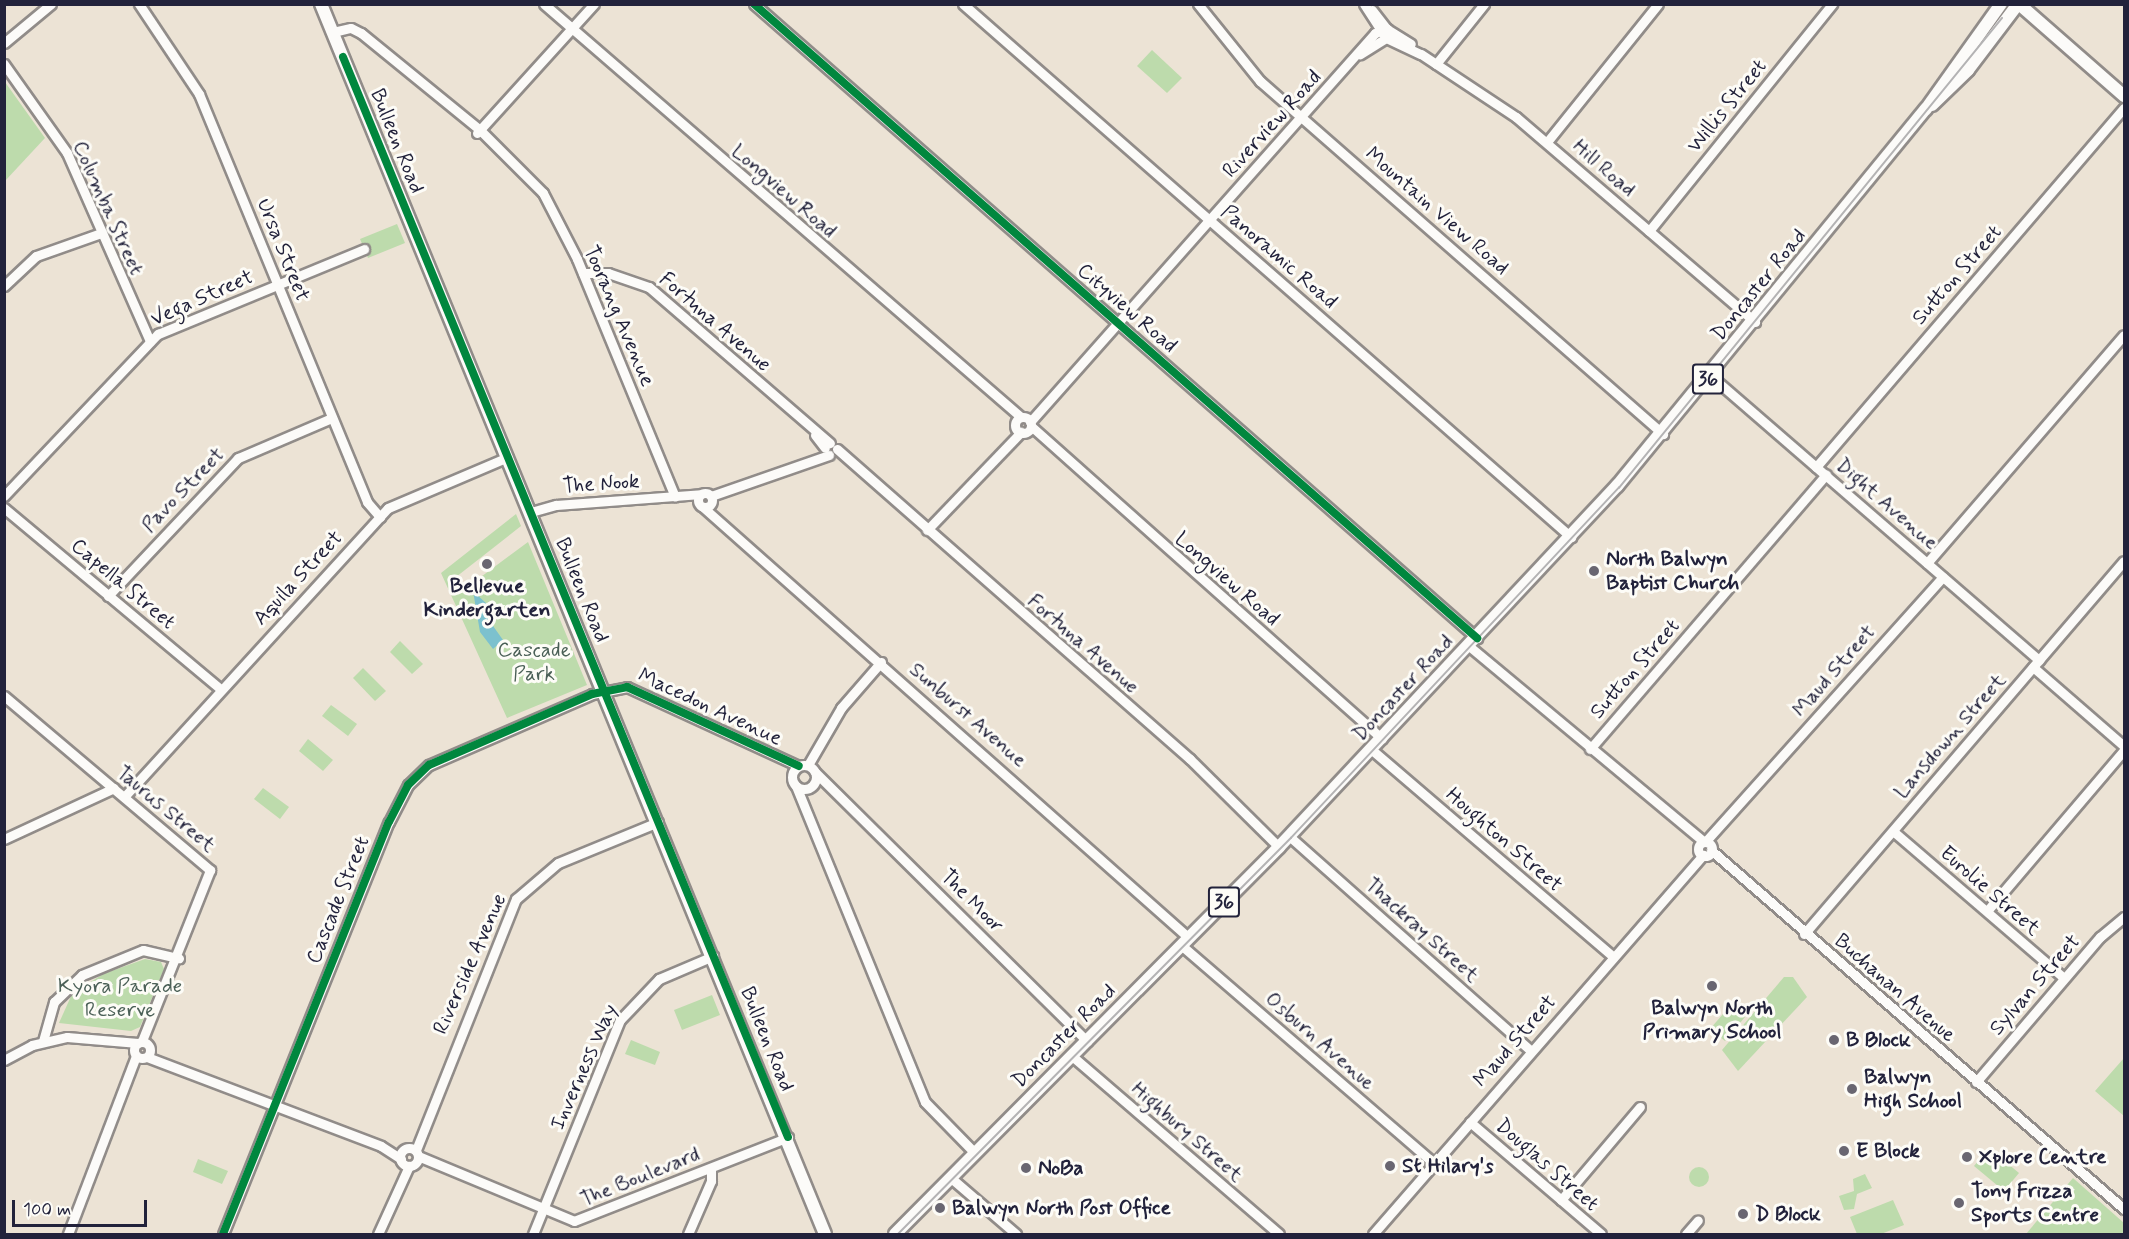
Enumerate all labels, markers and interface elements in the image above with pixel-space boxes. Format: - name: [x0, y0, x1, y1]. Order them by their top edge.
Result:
- street label: Willis Street: [1681, 53, 1773, 159]
- street label: Riverview Road: [1218, 66, 1326, 182]
- street label: Bulleen Road: [365, 85, 429, 197]
- street label: Hill Road: [1567, 134, 1641, 202]
- street label: Columba Street: [66, 135, 150, 281]
- street label: Longview Road: [727, 139, 841, 243]
- street label: Mountain View Road: [1361, 143, 1513, 279]
- street label: Ursa Street: [251, 195, 315, 305]
- street label: Panoramic Road: [1217, 201, 1341, 313]
- street label: Sutton Street: [1906, 219, 2008, 331]
- street label: Doncaster Road: [1707, 225, 1811, 345]
- street label: Toorang Avenue: [579, 245, 659, 387]
- street label: Cityview Road: [1072, 258, 1182, 358]
- street label: Vega Street: [147, 264, 257, 332]
- street label: Fortuna Avenue: [653, 266, 777, 378]
- road number: 36: [1692, 362, 1724, 396]
- street label: Pavo Street: [137, 443, 229, 537]
- street label: Dight Avenue: [1833, 455, 1941, 553]
- street label: The Nook: [560, 469, 642, 499]
- street label: Aquila Street: [248, 526, 348, 630]
- street label: Longview Road: [1170, 527, 1284, 631]
- street label: Capella Street: [64, 532, 182, 636]
- street label: Bulleen Road: [550, 534, 614, 646]
- place label: North Balwyn Baptist Church: [1606, 546, 1739, 596]
- marker: Bellevue Kindergarten: [480, 557, 494, 571]
- marker: North Balwyn Baptist Church: [1587, 564, 1601, 578]
- place label: Bellevue Kindergarten: [424, 573, 550, 623]
- street label: Fortuna Avenue: [1021, 588, 1145, 700]
- street label: Sutton Street: [1584, 613, 1686, 725]
- street label: Maud Street: [1787, 620, 1881, 722]
- street label: Doncaster Road: [1348, 630, 1458, 746]
- park label: Cascade Park: [497, 637, 571, 687]
- street label: Sunburst Avenue: [904, 657, 1032, 773]
- street label: Macedon Avenue: [637, 664, 783, 750]
- street label: Lansdown Street: [1889, 668, 2011, 804]
- street label: Taurus Street: [111, 760, 221, 858]
- street label: Houghton Street: [1441, 783, 1567, 897]
- street label: Cascade Street: [300, 831, 376, 969]
- street label: Eurolie Street: [1935, 841, 2045, 941]
- street label: The Moor: [934, 863, 1010, 939]
- street label: Thackray Street: [1360, 872, 1484, 988]
- road number: 36: [1208, 885, 1240, 919]
- street label: Riverside Avenue: [427, 889, 513, 1039]
- street label: Buchanan Avenue: [1827, 927, 1963, 1049]
- street label: Sylvan Street: [1985, 930, 2085, 1040]
- park label: Kyora Parade Reserve: [59, 973, 181, 1023]
- street label: Doncaster Road: [1007, 979, 1121, 1093]
- marker: Balwyn North Primary School: [1705, 979, 1719, 993]
- street label: Bulleen Road: [735, 983, 799, 1095]
- street label: Osburn Avenue: [1261, 987, 1379, 1095]
- street label: Maud Street: [1468, 990, 1562, 1092]
- place label: Balwyn North Primary School: [1643, 995, 1781, 1045]
- street label: Inverness Way: [545, 1000, 623, 1134]
- place label: B Block: [1846, 1027, 1911, 1053]
- marker: B Block: [1827, 1033, 1841, 1047]
- place label: Balwyn High School: [1864, 1064, 1962, 1114]
- street label: Highbury Street: [1126, 1076, 1248, 1188]
- marker: Balwyn High School: [1845, 1082, 1859, 1096]
- street label: Douglas Street: [1489, 1112, 1605, 1218]
- place label: E Block: [1856, 1138, 1920, 1164]
- street label: The Boulevard: [579, 1143, 701, 1211]
- marker: E Block: [1837, 1144, 1851, 1158]
- place label: Xplore Centre: [1979, 1144, 2103, 1170]
- marker: Xplore Centre: [1960, 1150, 1974, 1164]
- place label: St Hilary's: [1402, 1153, 1495, 1179]
- place label: NoBa: [1038, 1155, 1083, 1181]
- marker: St Hilary's: [1383, 1159, 1397, 1173]
- marker: NoBa: [1019, 1161, 1033, 1175]
- place label: Tony Frizza Sports Centre: [1971, 1178, 2103, 1228]
- scale bar: [15, 1188, 150, 1226]
- place label: Balwyn North Post Office: [952, 1195, 1171, 1221]
- marker: Tony Frizza Sports Centre: [1952, 1196, 1966, 1210]
- text: 100 m: [23, 1198, 71, 1222]
- marker: Balwyn North Post Office: [933, 1201, 947, 1215]
- place label: D Block: [1755, 1201, 1821, 1227]
- marker: D Block: [1736, 1207, 1750, 1221]

